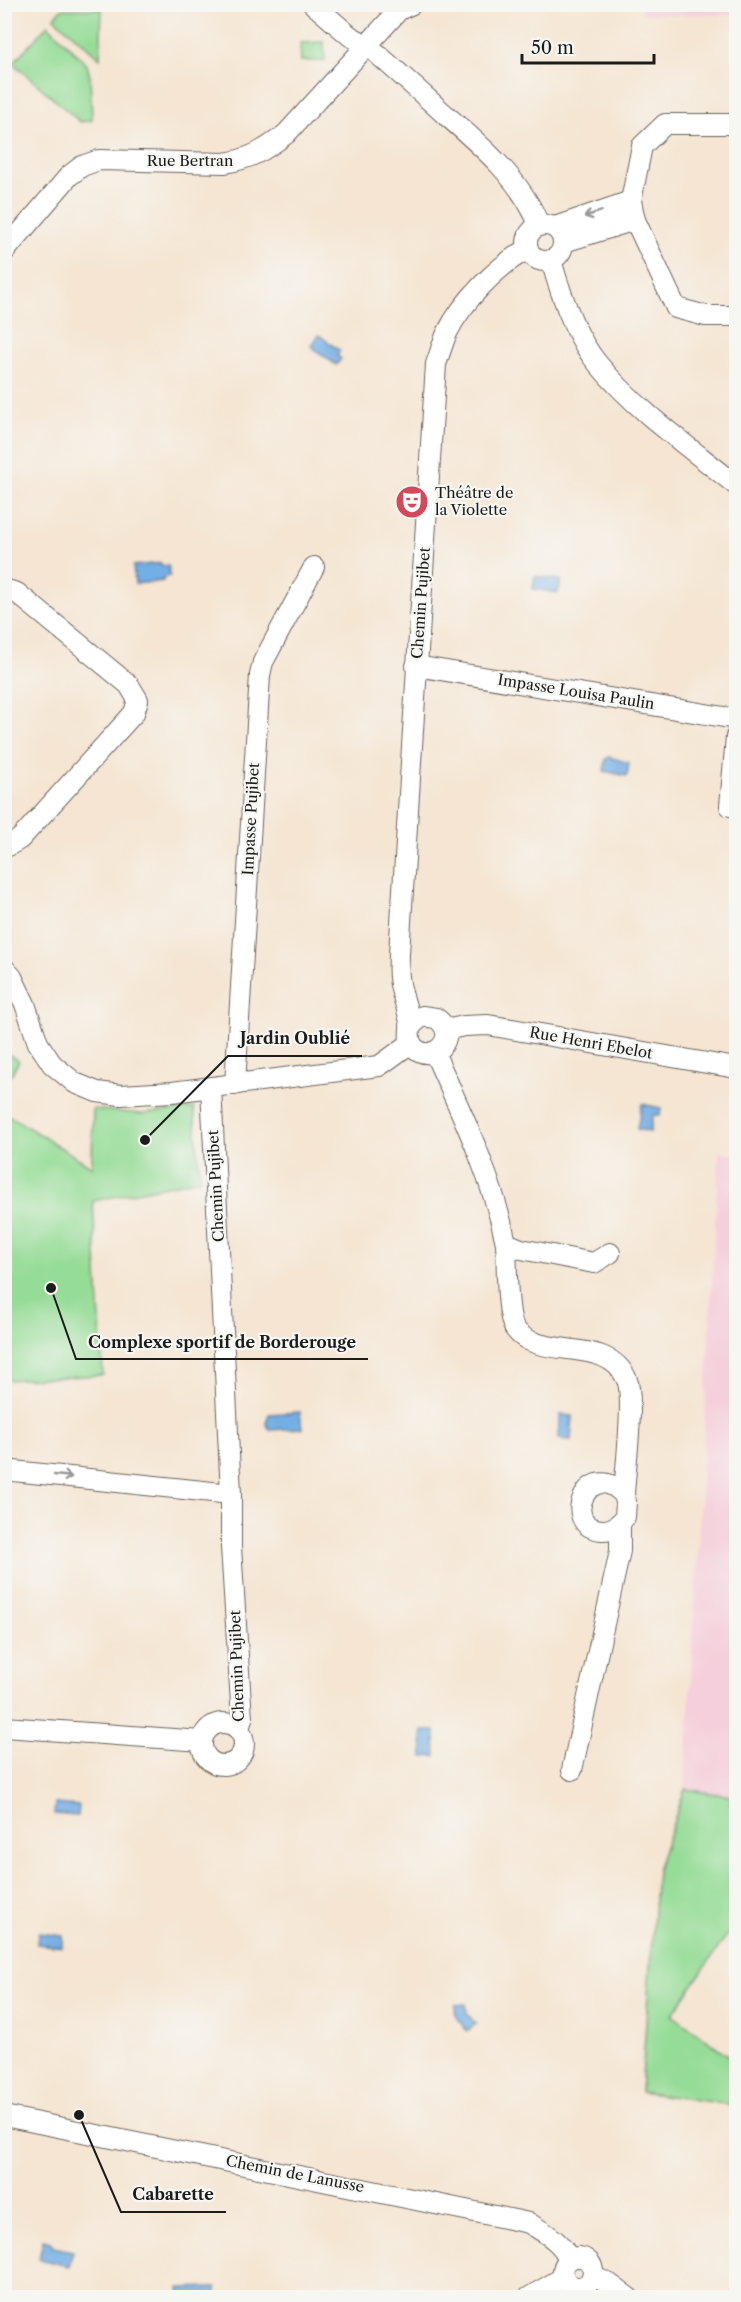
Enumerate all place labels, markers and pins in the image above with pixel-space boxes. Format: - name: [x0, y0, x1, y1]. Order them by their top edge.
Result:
- place label: Théâtre de la Violette: [435, 483, 513, 519]
- theatre icon: Théâtre de la Violette: [394, 484, 430, 520]
- callout: Jardin Oublié: [228, 1022, 362, 1056]
- callout: Complexe sportif de Borderouge: [76, 1325, 368, 1359]
- callout: Cabarette: [121, 2178, 226, 2212]

